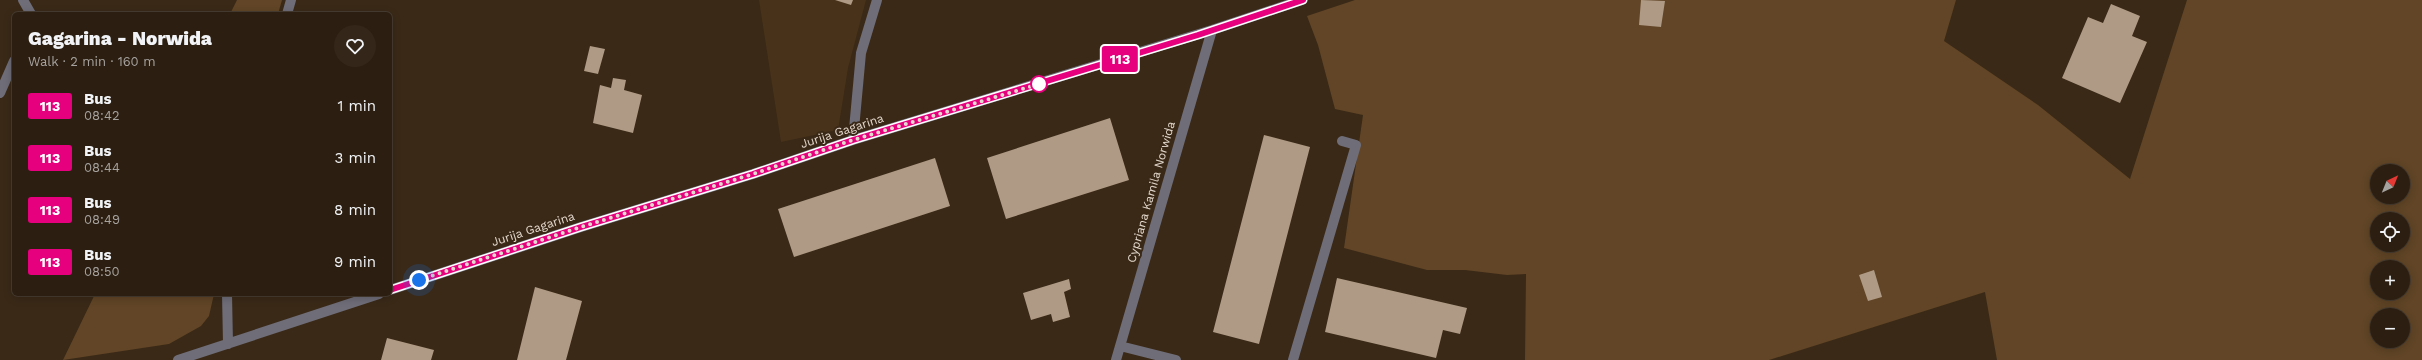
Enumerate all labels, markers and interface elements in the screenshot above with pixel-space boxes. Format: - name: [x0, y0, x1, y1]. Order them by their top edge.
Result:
- button: heart: [334, 25, 376, 67]
- text: Gagarina - Norwida: [28, 27, 212, 50]
- line badge: 113: [1097, 46, 1143, 72]
- text: 113: [1110, 51, 1130, 67]
- text: Walk · 2 min · 160 m: [28, 54, 156, 69]
- unlabelled marker: [1030, 75, 1048, 93]
- text: Bus: [84, 90, 112, 108]
- text: 1 min: [337, 97, 376, 115]
- text: 113: [40, 98, 60, 114]
- text: 08:42: [84, 108, 119, 123]
- street label: Jurija Gagarina: [798, 111, 886, 151]
- street label: Cypriana Kamila Norwida: [1124, 119, 1178, 264]
- text: Bus: [84, 142, 112, 160]
- text: 3 min: [335, 149, 376, 167]
- text: 113: [40, 150, 60, 166]
- text: 08:44: [84, 160, 120, 175]
- north arrow: [2370, 164, 2410, 204]
- map controls: [2370, 164, 2410, 348]
- text: Bus: [84, 194, 112, 212]
- text: 8 min: [334, 201, 376, 219]
- text: 113: [40, 202, 60, 218]
- street label: Jurija Gagarina: [489, 209, 577, 249]
- text: 08:49: [84, 212, 120, 227]
- button: locate: [2370, 212, 2410, 252]
- text: Bus: [84, 246, 112, 264]
- text: 9 min: [334, 253, 376, 271]
- text: 113: [40, 254, 60, 270]
- button: +: [2370, 260, 2410, 300]
- text: 08:50: [84, 264, 120, 279]
- your location: [409, 270, 429, 290]
- button: −: [2370, 308, 2410, 348]

